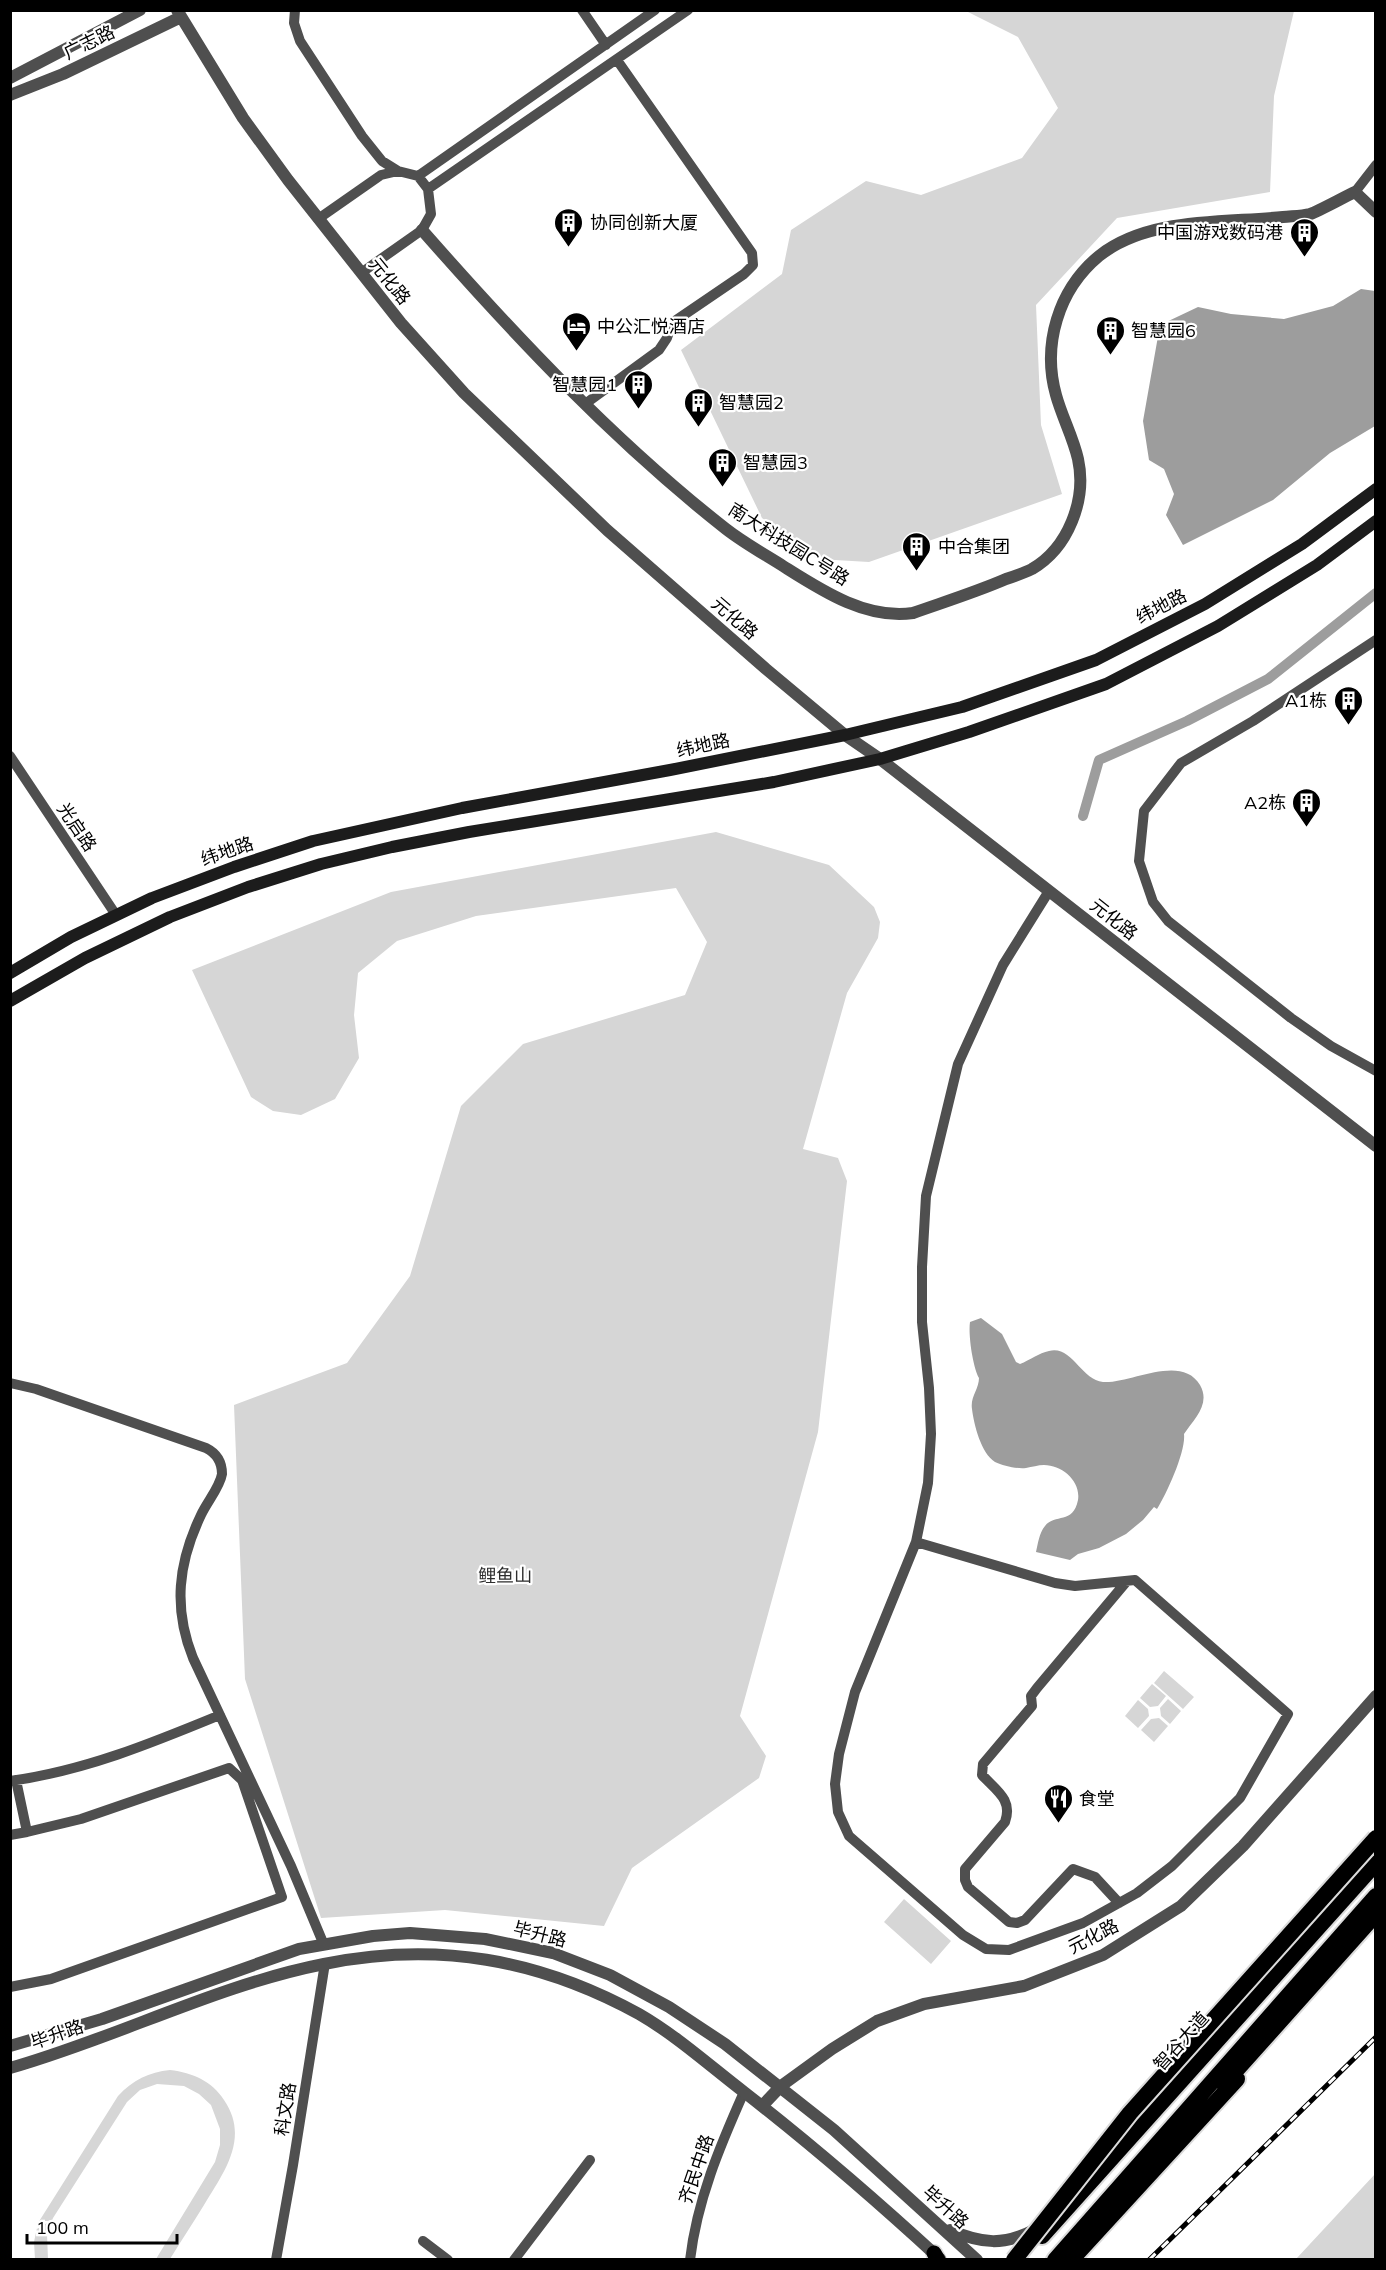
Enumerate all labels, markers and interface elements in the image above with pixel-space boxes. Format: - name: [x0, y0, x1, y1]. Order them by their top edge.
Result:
- street label: 广志路: [60, 20, 118, 64]
- building icon: 协同创新大厦: [553, 206, 585, 248]
- place label: 协同创新大厦: [590, 211, 698, 234]
- building icon: 中国游戏数码港: [1288, 216, 1320, 258]
- place label: 中国游戏数码港: [1157, 221, 1283, 244]
- street label: 元化路: [364, 253, 416, 309]
- hotel icon: 中公汇悦酒店: [560, 310, 592, 352]
- building icon: 智慧园6: [1094, 314, 1126, 356]
- place label: 中公汇悦酒店: [597, 315, 705, 338]
- place label: 智慧园6: [1131, 319, 1196, 342]
- building icon: 智慧园1: [622, 368, 654, 410]
- place label: 智慧园1: [552, 373, 617, 396]
- building icon: 智慧园2: [682, 386, 714, 428]
- place label: 智慧园2: [719, 391, 784, 414]
- building icon: 智慧园3: [706, 446, 738, 488]
- place label: 智慧园3: [743, 451, 808, 474]
- street label: 南大科技园C号路: [724, 498, 854, 590]
- building icon: 中合集团: [901, 530, 933, 572]
- place label: 中合集团: [938, 535, 1010, 558]
- street label: 纬地路: [1132, 583, 1190, 629]
- street label: 元化路: [707, 592, 763, 644]
- building icon: A1栋: [1332, 684, 1364, 726]
- place label: A1栋: [1285, 689, 1327, 712]
- street label: 纬地路: [674, 728, 732, 762]
- building icon: A2栋: [1291, 786, 1323, 828]
- place label: A2栋: [1244, 791, 1286, 814]
- street label: 光启路: [52, 798, 102, 856]
- street label: 纬地路: [198, 831, 256, 871]
- street label: 元化路: [1086, 893, 1142, 945]
- park label: 鲤鱼山: [478, 1564, 532, 1587]
- restaurant icon: 食堂: [1042, 1782, 1074, 1824]
- place label: 食堂: [1079, 1787, 1115, 1810]
- street label: 元化路: [1064, 1913, 1122, 1959]
- street label: 毕升路: [511, 1916, 569, 1952]
- street label: 智谷大道: [1148, 2007, 1214, 2075]
- street label: 毕升路: [28, 2014, 86, 2054]
- street label: 科文路: [269, 2081, 301, 2137]
- street label: 齐民中路: [673, 2131, 719, 2207]
- street label: 毕升路: [918, 2180, 974, 2234]
- scale bar: [27, 2207, 177, 2245]
- text: 100 m: [36, 2216, 89, 2239]

